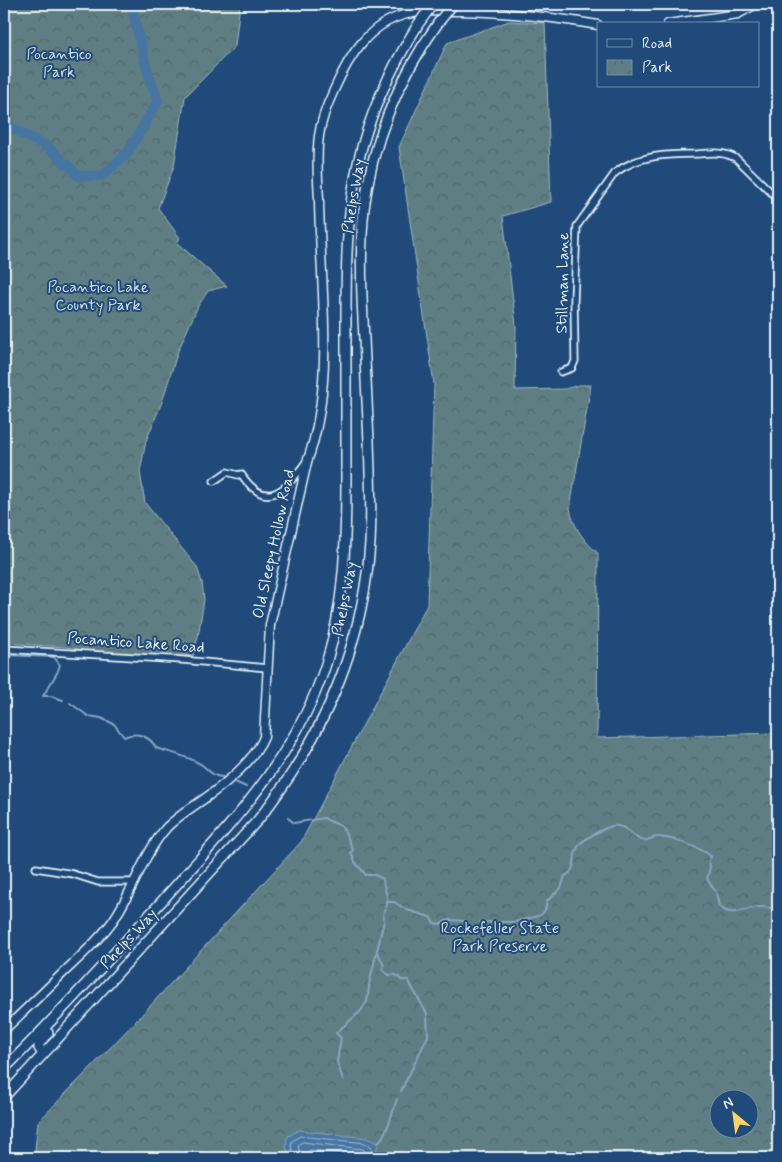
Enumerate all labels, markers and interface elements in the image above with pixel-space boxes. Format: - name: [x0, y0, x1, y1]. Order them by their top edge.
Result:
- legend: [597, 22, 760, 88]
- text: Road: [642, 34, 672, 54]
- park label: Pocantico Park: [26, 44, 92, 83]
- text: Park: [642, 58, 672, 78]
- street label: Phelps Way: [338, 157, 370, 235]
- street label: Stillman Lane: [552, 232, 574, 334]
- park label: Pocantico Lake County Park: [47, 277, 149, 316]
- street label: Old Sleepy Hollow Road: [248, 468, 300, 620]
- street label: Phelps Way: [327, 560, 363, 638]
- street label: Pocantico Lake Road: [67, 628, 205, 658]
- street label: Phelps Way: [96, 904, 162, 974]
- park label: Rockefeller State Park Preserve: [441, 918, 559, 957]
- north arrow: [710, 1090, 760, 1140]
- text: N: [720, 1093, 737, 1114]

